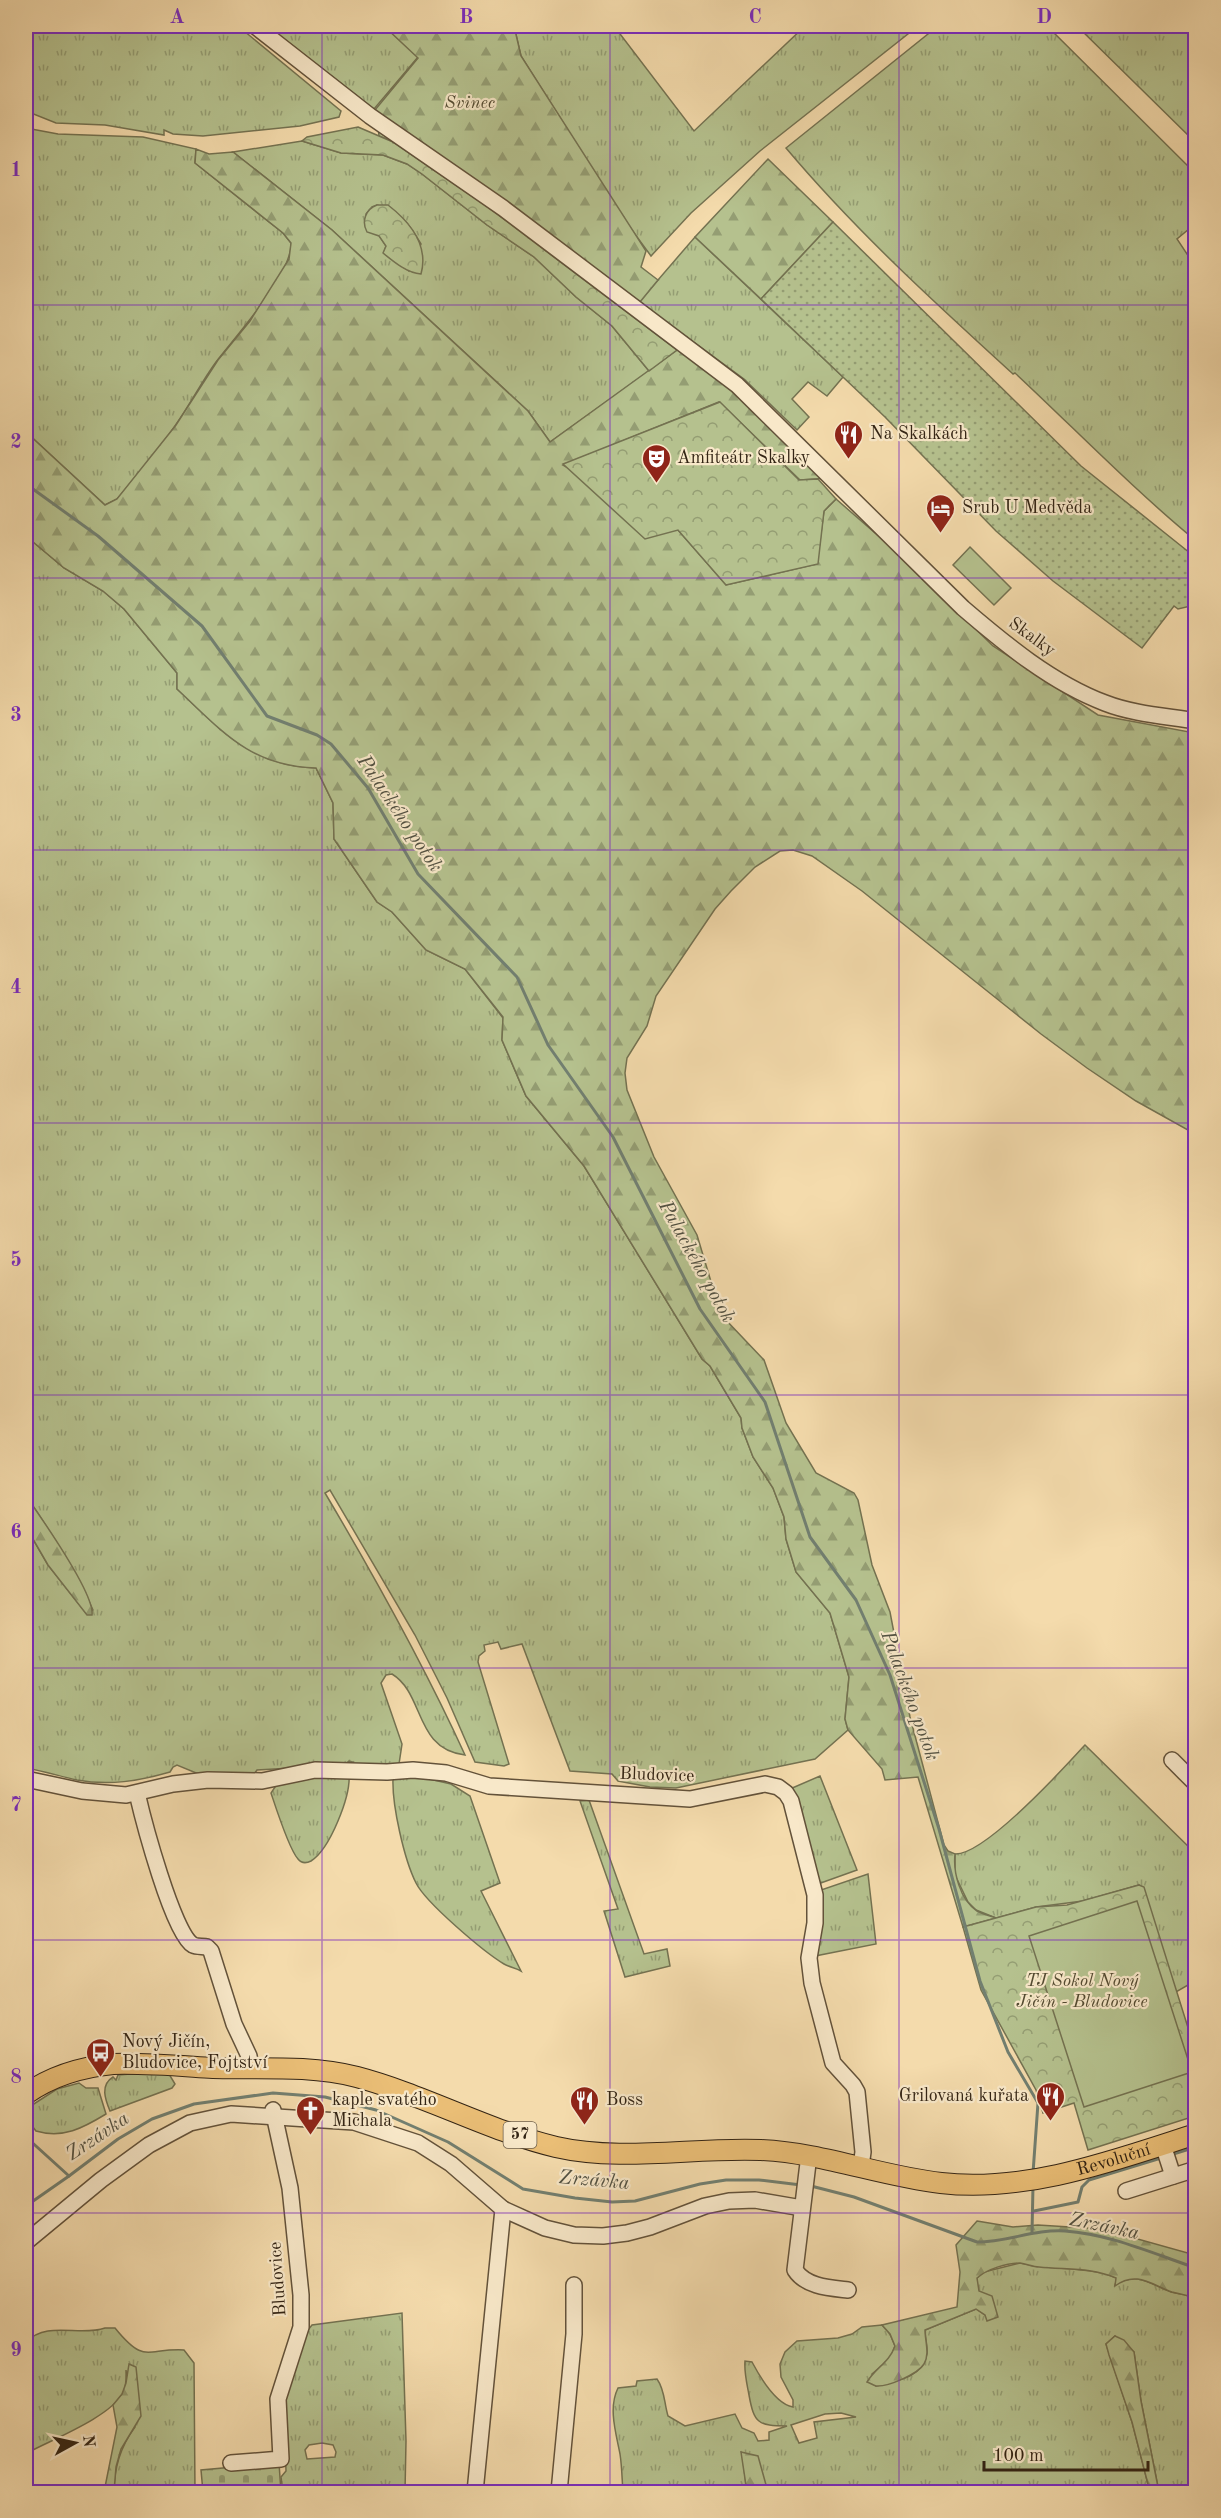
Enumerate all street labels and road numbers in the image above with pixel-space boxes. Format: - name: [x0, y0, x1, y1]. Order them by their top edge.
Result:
- street label: Skalky: [1005, 614, 1059, 660]
- street label: Bludovice: [619, 1765, 695, 1785]
- road number: 57: [504, 2122, 536, 2148]
- street label: Revoluční: [1075, 2140, 1153, 2179]
- street label: Bludovice: [266, 2241, 290, 2317]

